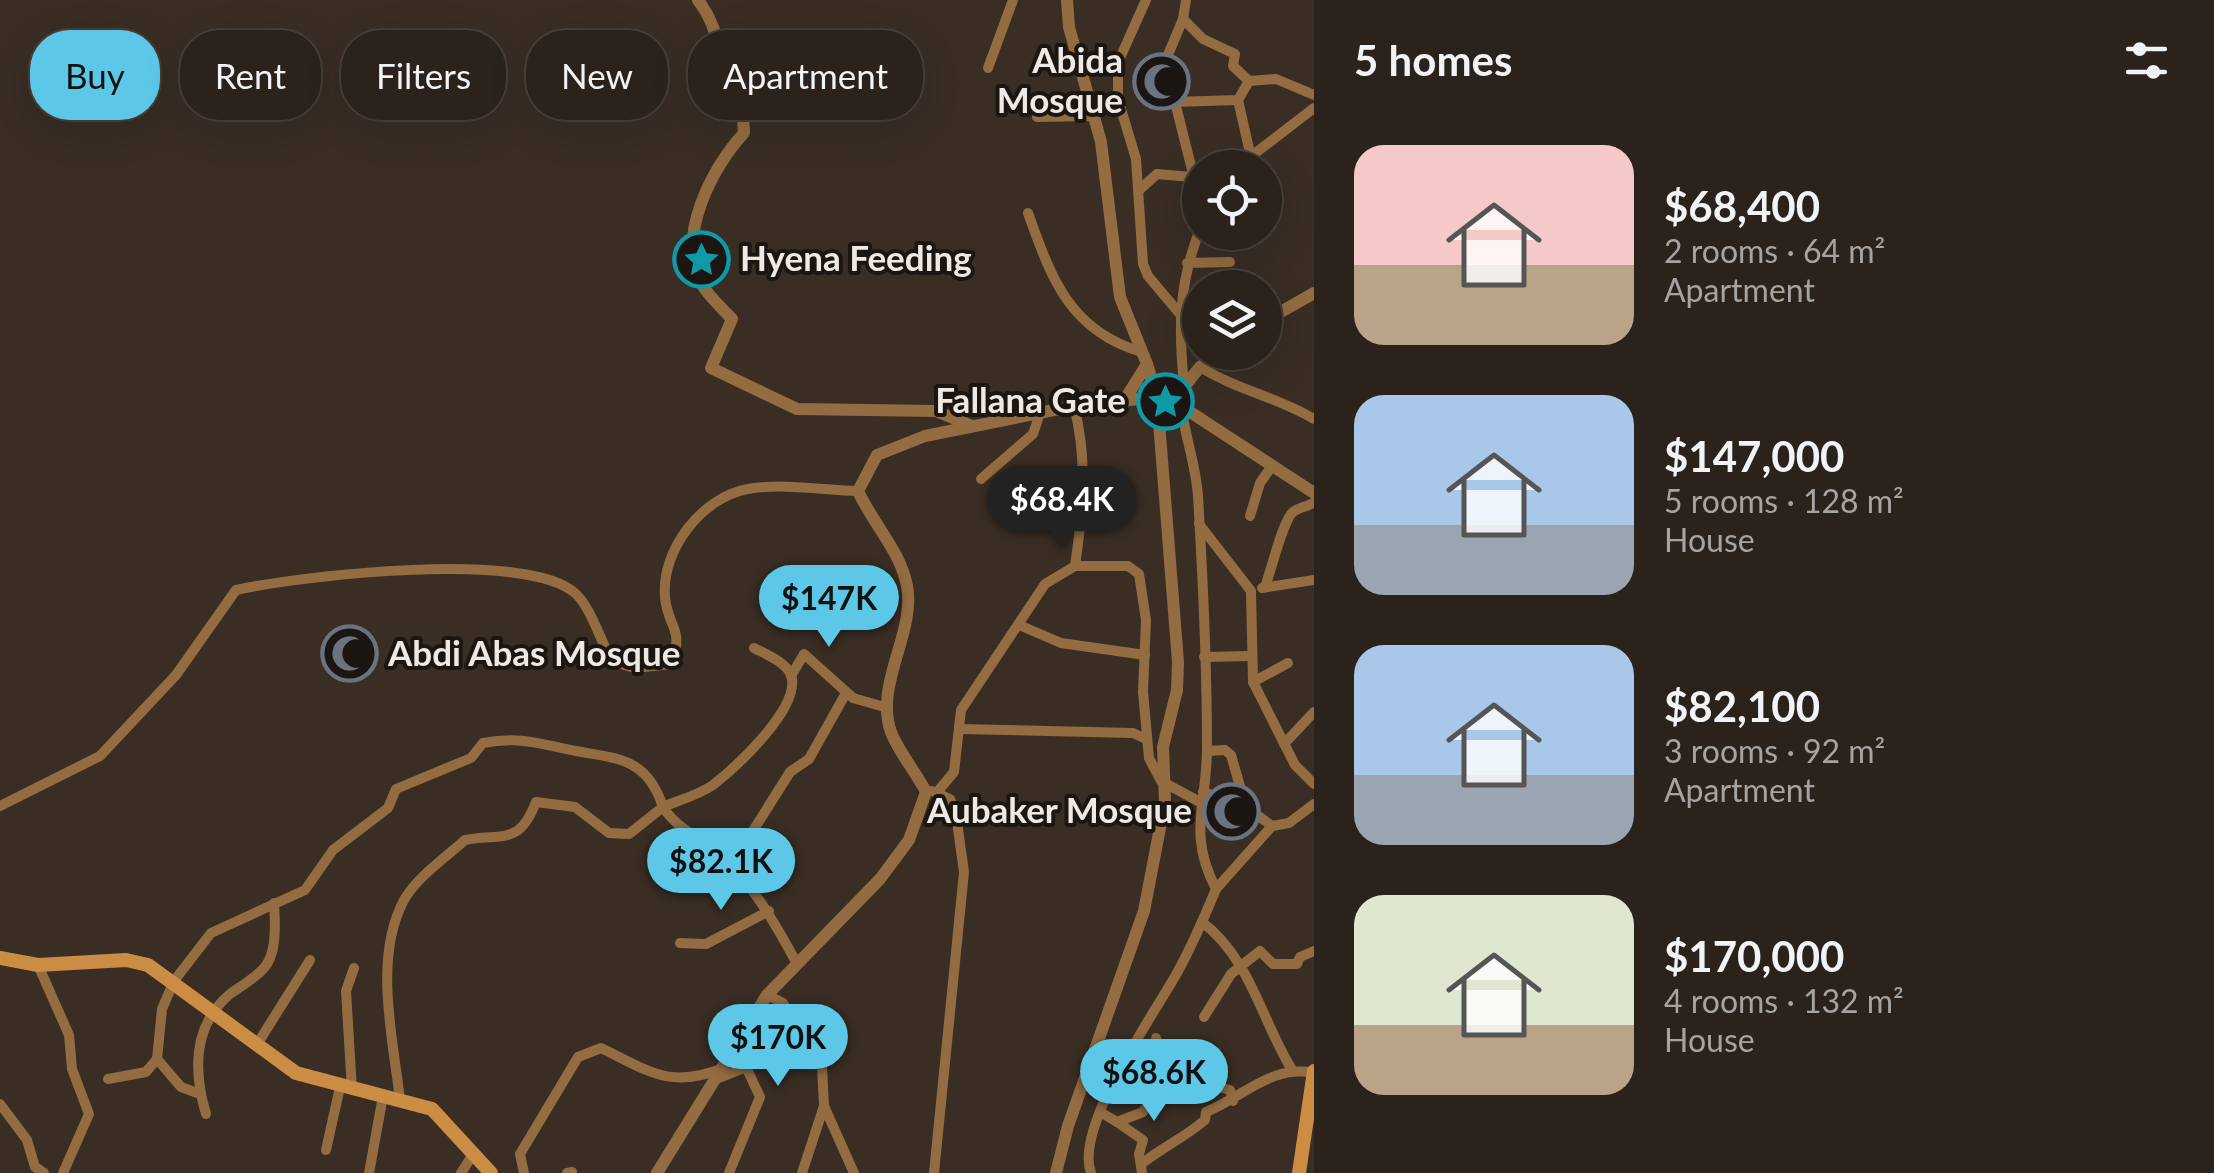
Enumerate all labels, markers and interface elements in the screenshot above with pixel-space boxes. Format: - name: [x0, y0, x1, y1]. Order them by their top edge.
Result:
- chip: Buy: [30, 30, 160, 120]
- chip: Rent: [180, 30, 321, 120]
- chip: Filters: [341, 30, 506, 120]
- chip: New: [526, 30, 668, 120]
- chip: Apartment: [688, 30, 923, 120]
- icon: filters: [2119, 33, 2174, 88]
- text: 5 homes: [1354, 35, 1512, 85]
- place label: Abida Mosque: [997, 38, 1123, 120]
- mosque icon: Abida Mosque: [1132, 51, 1192, 111]
- map controls: [1182, 150, 1282, 370]
- button: locate: [1182, 150, 1282, 250]
- text: $68,400: [1664, 181, 1820, 231]
- icon: home: [1434, 185, 1554, 305]
- place icon: Hyena Feeding: [671, 229, 731, 289]
- text: 2 rooms · 64 m²: [1664, 231, 1885, 270]
- place label: Hyena Feeding: [740, 236, 972, 278]
- button: layers: [1182, 270, 1282, 370]
- text: Apartment: [1664, 270, 1815, 309]
- place icon: Fallana Gate: [1135, 371, 1195, 431]
- place label: Fallana Gate: [935, 378, 1126, 420]
- text: $147,000: [1664, 431, 1844, 481]
- icon: home: [1434, 435, 1554, 555]
- pin: $68.4K: [981, 466, 1143, 551]
- text: $68.4K: [1010, 479, 1114, 518]
- text: 5 rooms · 128 m²: [1664, 481, 1904, 520]
- text: House: [1664, 520, 1755, 559]
- pin: $147K: [759, 565, 899, 650]
- text: $147K: [781, 578, 877, 617]
- mosque icon: Abdi Abas Mosque: [319, 624, 379, 684]
- place label: Abdi Abas Mosque: [387, 631, 680, 673]
- text: $82,100: [1664, 681, 1820, 731]
- icon: home: [1434, 685, 1554, 805]
- text: 3 rooms · 92 m²: [1664, 731, 1885, 770]
- text: Apartment: [1664, 770, 1815, 809]
- mosque icon: Aubaker Mosque: [1201, 781, 1261, 841]
- place label: Aubaker Mosque: [926, 788, 1192, 830]
- pin: $82.1K: [640, 828, 802, 913]
- text: $82.1K: [669, 841, 773, 880]
- text: $170,000: [1664, 931, 1844, 981]
- icon: home: [1434, 935, 1554, 1055]
- text: 4 rooms · 132 m²: [1664, 981, 1904, 1020]
- pin: $170K: [708, 1004, 848, 1089]
- text: $170K: [730, 1017, 826, 1056]
- text: House: [1664, 1020, 1755, 1059]
- pin: $68.6K: [1073, 1039, 1235, 1124]
- text: $68.6K: [1102, 1052, 1206, 1091]

